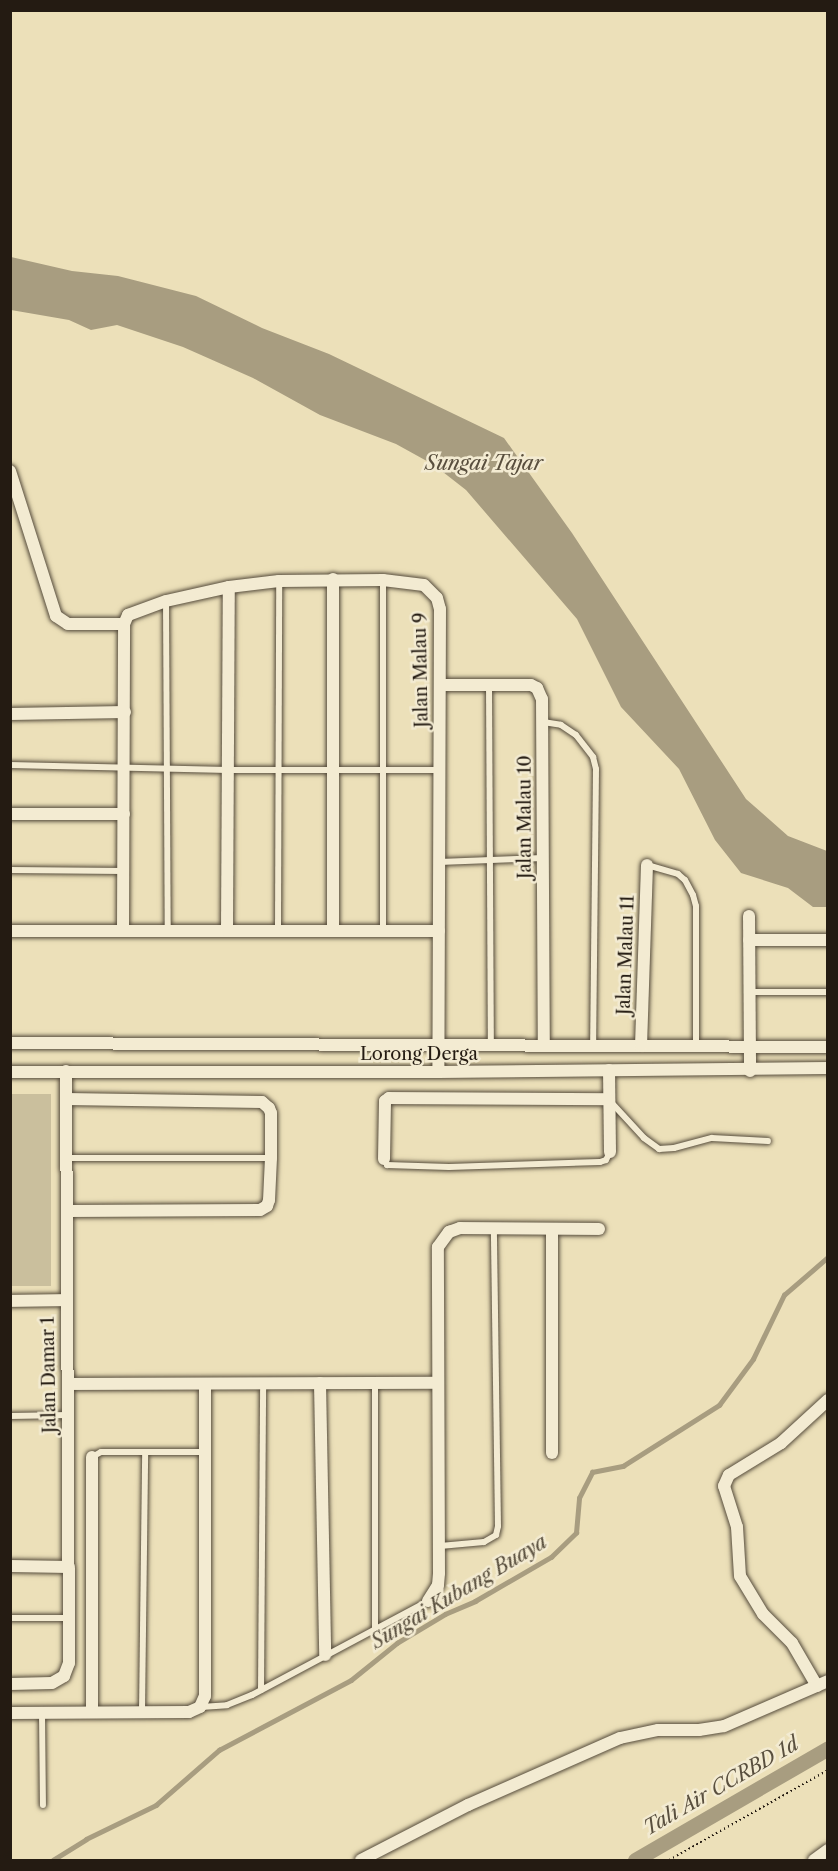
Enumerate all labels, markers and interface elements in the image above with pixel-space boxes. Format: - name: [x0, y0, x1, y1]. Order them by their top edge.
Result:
- water label: Sungai Tajar: [425, 451, 543, 475]
- street label: Jalan Malau 9: [409, 612, 433, 728]
- street label: Jalan Malau 10: [514, 755, 536, 879]
- street label: Jalan Malau 11: [613, 895, 639, 1015]
- street label: Lorong Derga: [360, 1043, 478, 1065]
- street label: Jalan Damar 1: [37, 1316, 61, 1434]
- water label: Sungai Kubang Buaya: [367, 1530, 551, 1654]
- water label: Tali Air CCRBD 1d: [639, 1732, 803, 1840]

